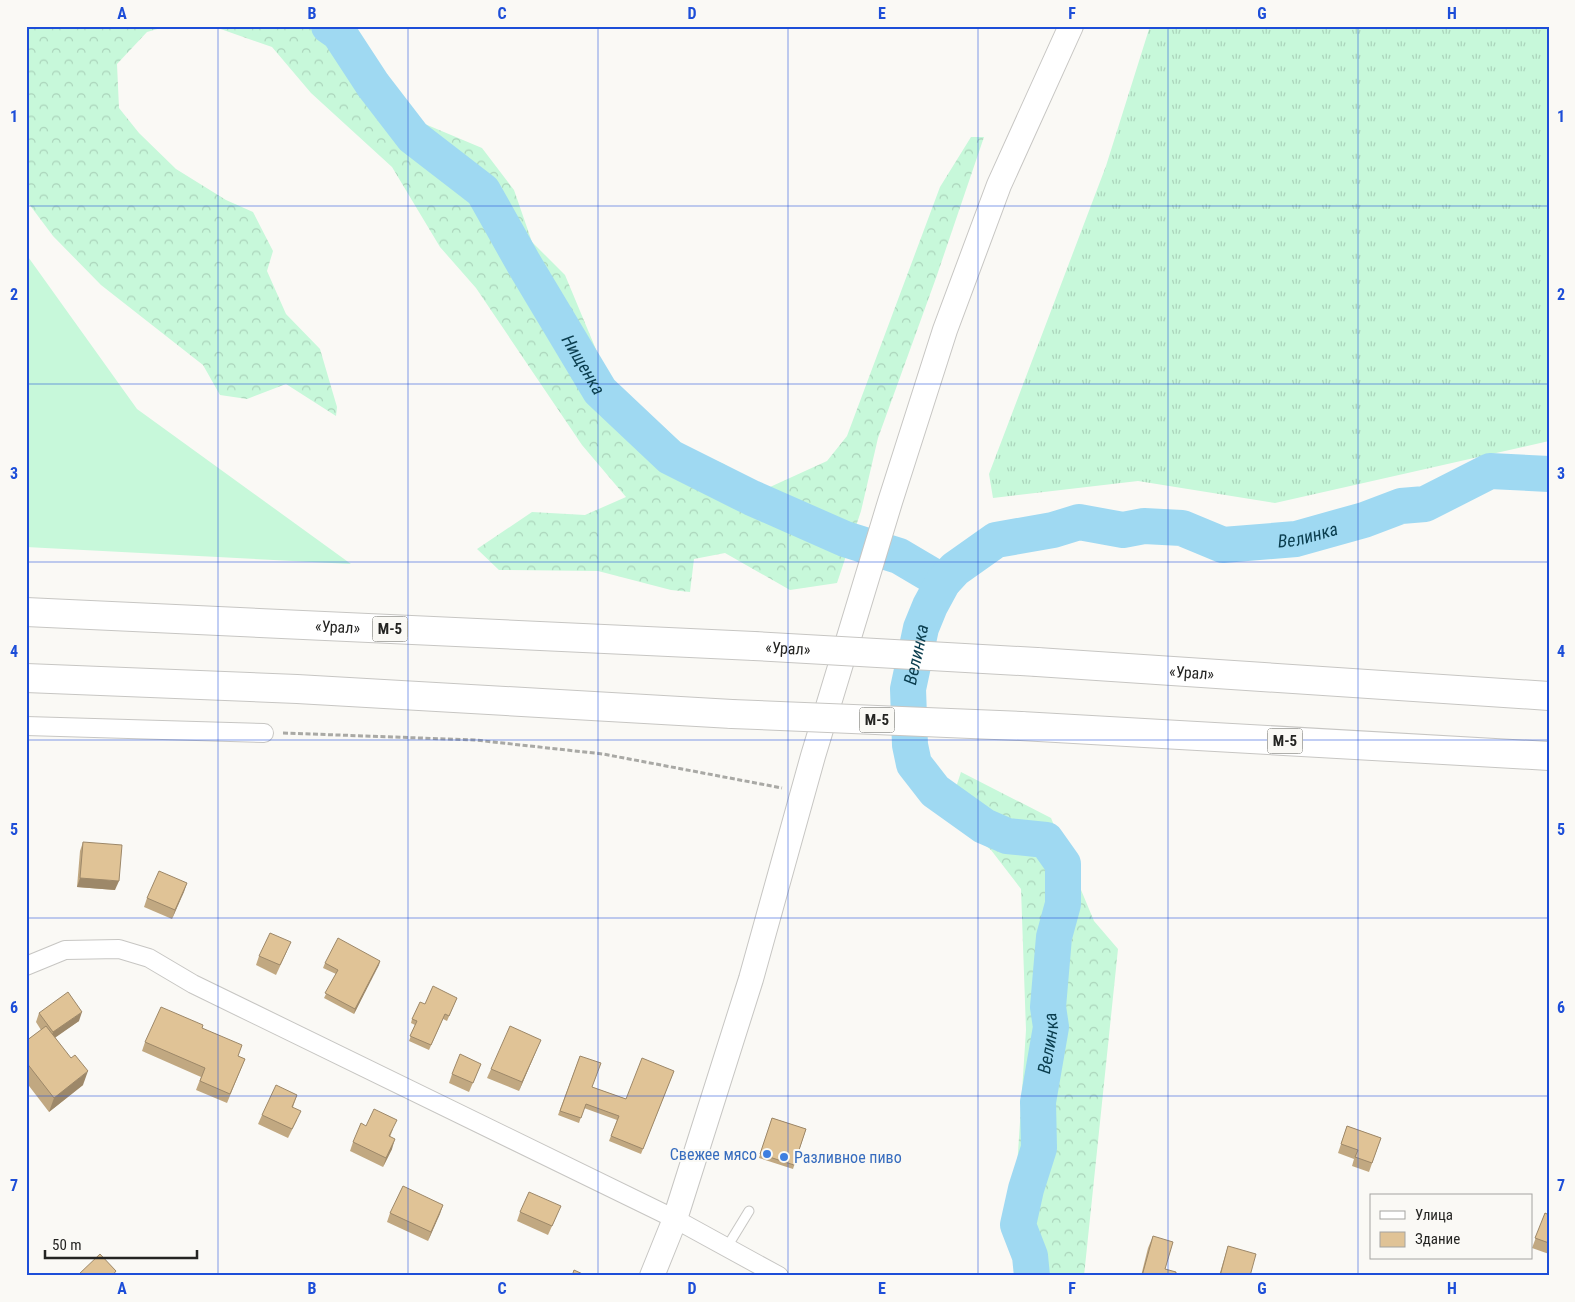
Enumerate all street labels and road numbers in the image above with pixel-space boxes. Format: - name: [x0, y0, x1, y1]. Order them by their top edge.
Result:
- street label: «Урал»: [315, 616, 361, 637]
- road number: М-5: [372, 616, 408, 642]
- street label: «Урал»: [765, 637, 811, 659]
- street label: «Урал»: [1169, 661, 1215, 683]
- road number: М-5: [860, 708, 894, 732]
- road number: М-5: [1268, 728, 1302, 754]

